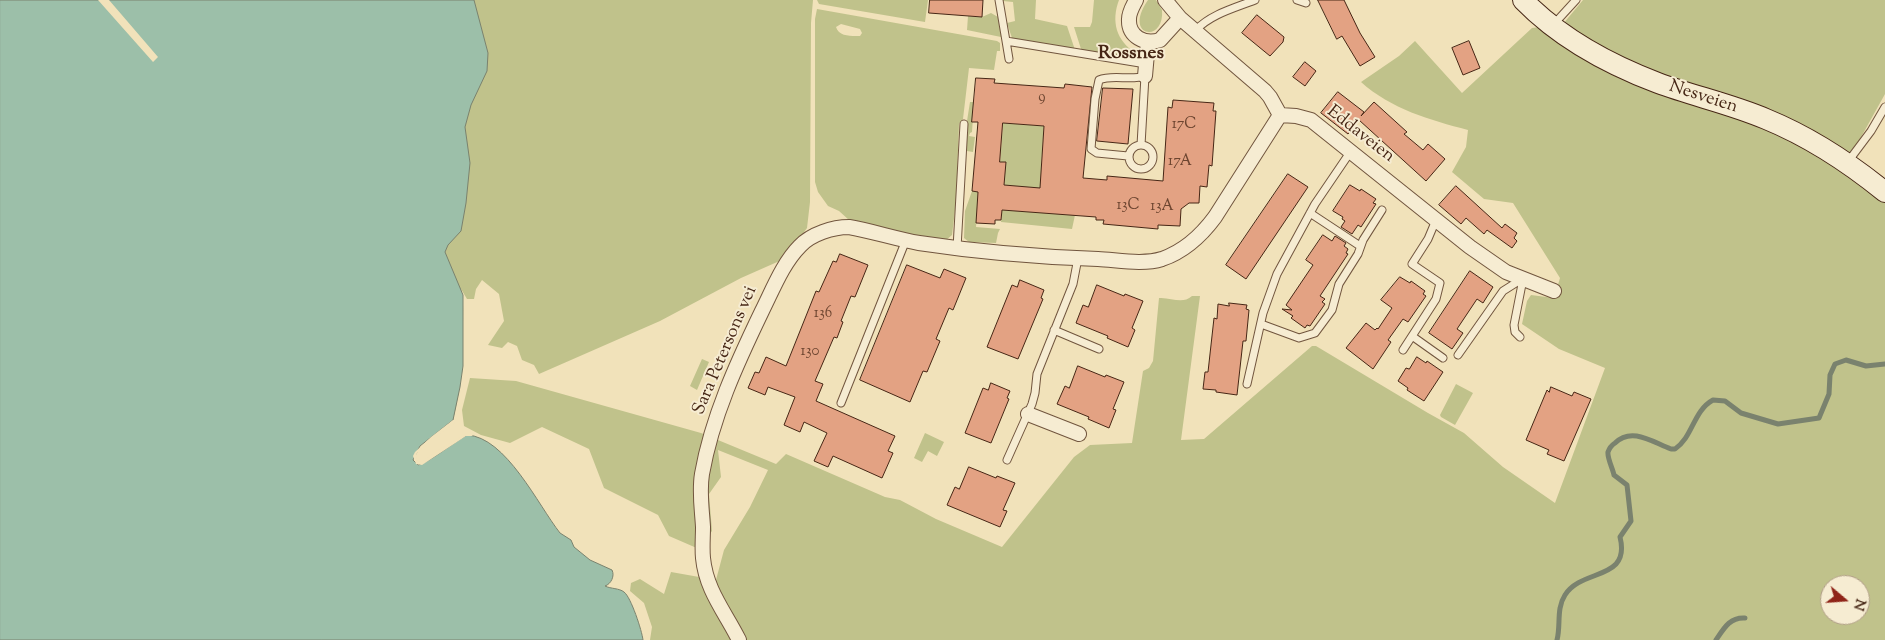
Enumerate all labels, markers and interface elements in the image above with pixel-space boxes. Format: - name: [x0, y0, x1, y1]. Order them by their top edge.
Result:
- district label: Rossnes: [1098, 44, 1164, 66]
- street label: Nesveien: [1666, 77, 1740, 119]
- house number: 9: [1038, 89, 1046, 107]
- street label: Eddaveien: [1322, 102, 1398, 168]
- house number: 17C: [1172, 116, 1196, 134]
- house number: 17A: [1168, 153, 1192, 171]
- house number: 13C: [1116, 197, 1140, 215]
- house number: 13A: [1150, 198, 1174, 216]
- street label: Sara Petersons vei: [689, 284, 763, 418]
- house number: 136: [814, 305, 832, 323]
- house number: 130: [801, 343, 819, 361]
- north arrow: [1820, 575, 1870, 625]
- text: N: [1847, 596, 1870, 613]

